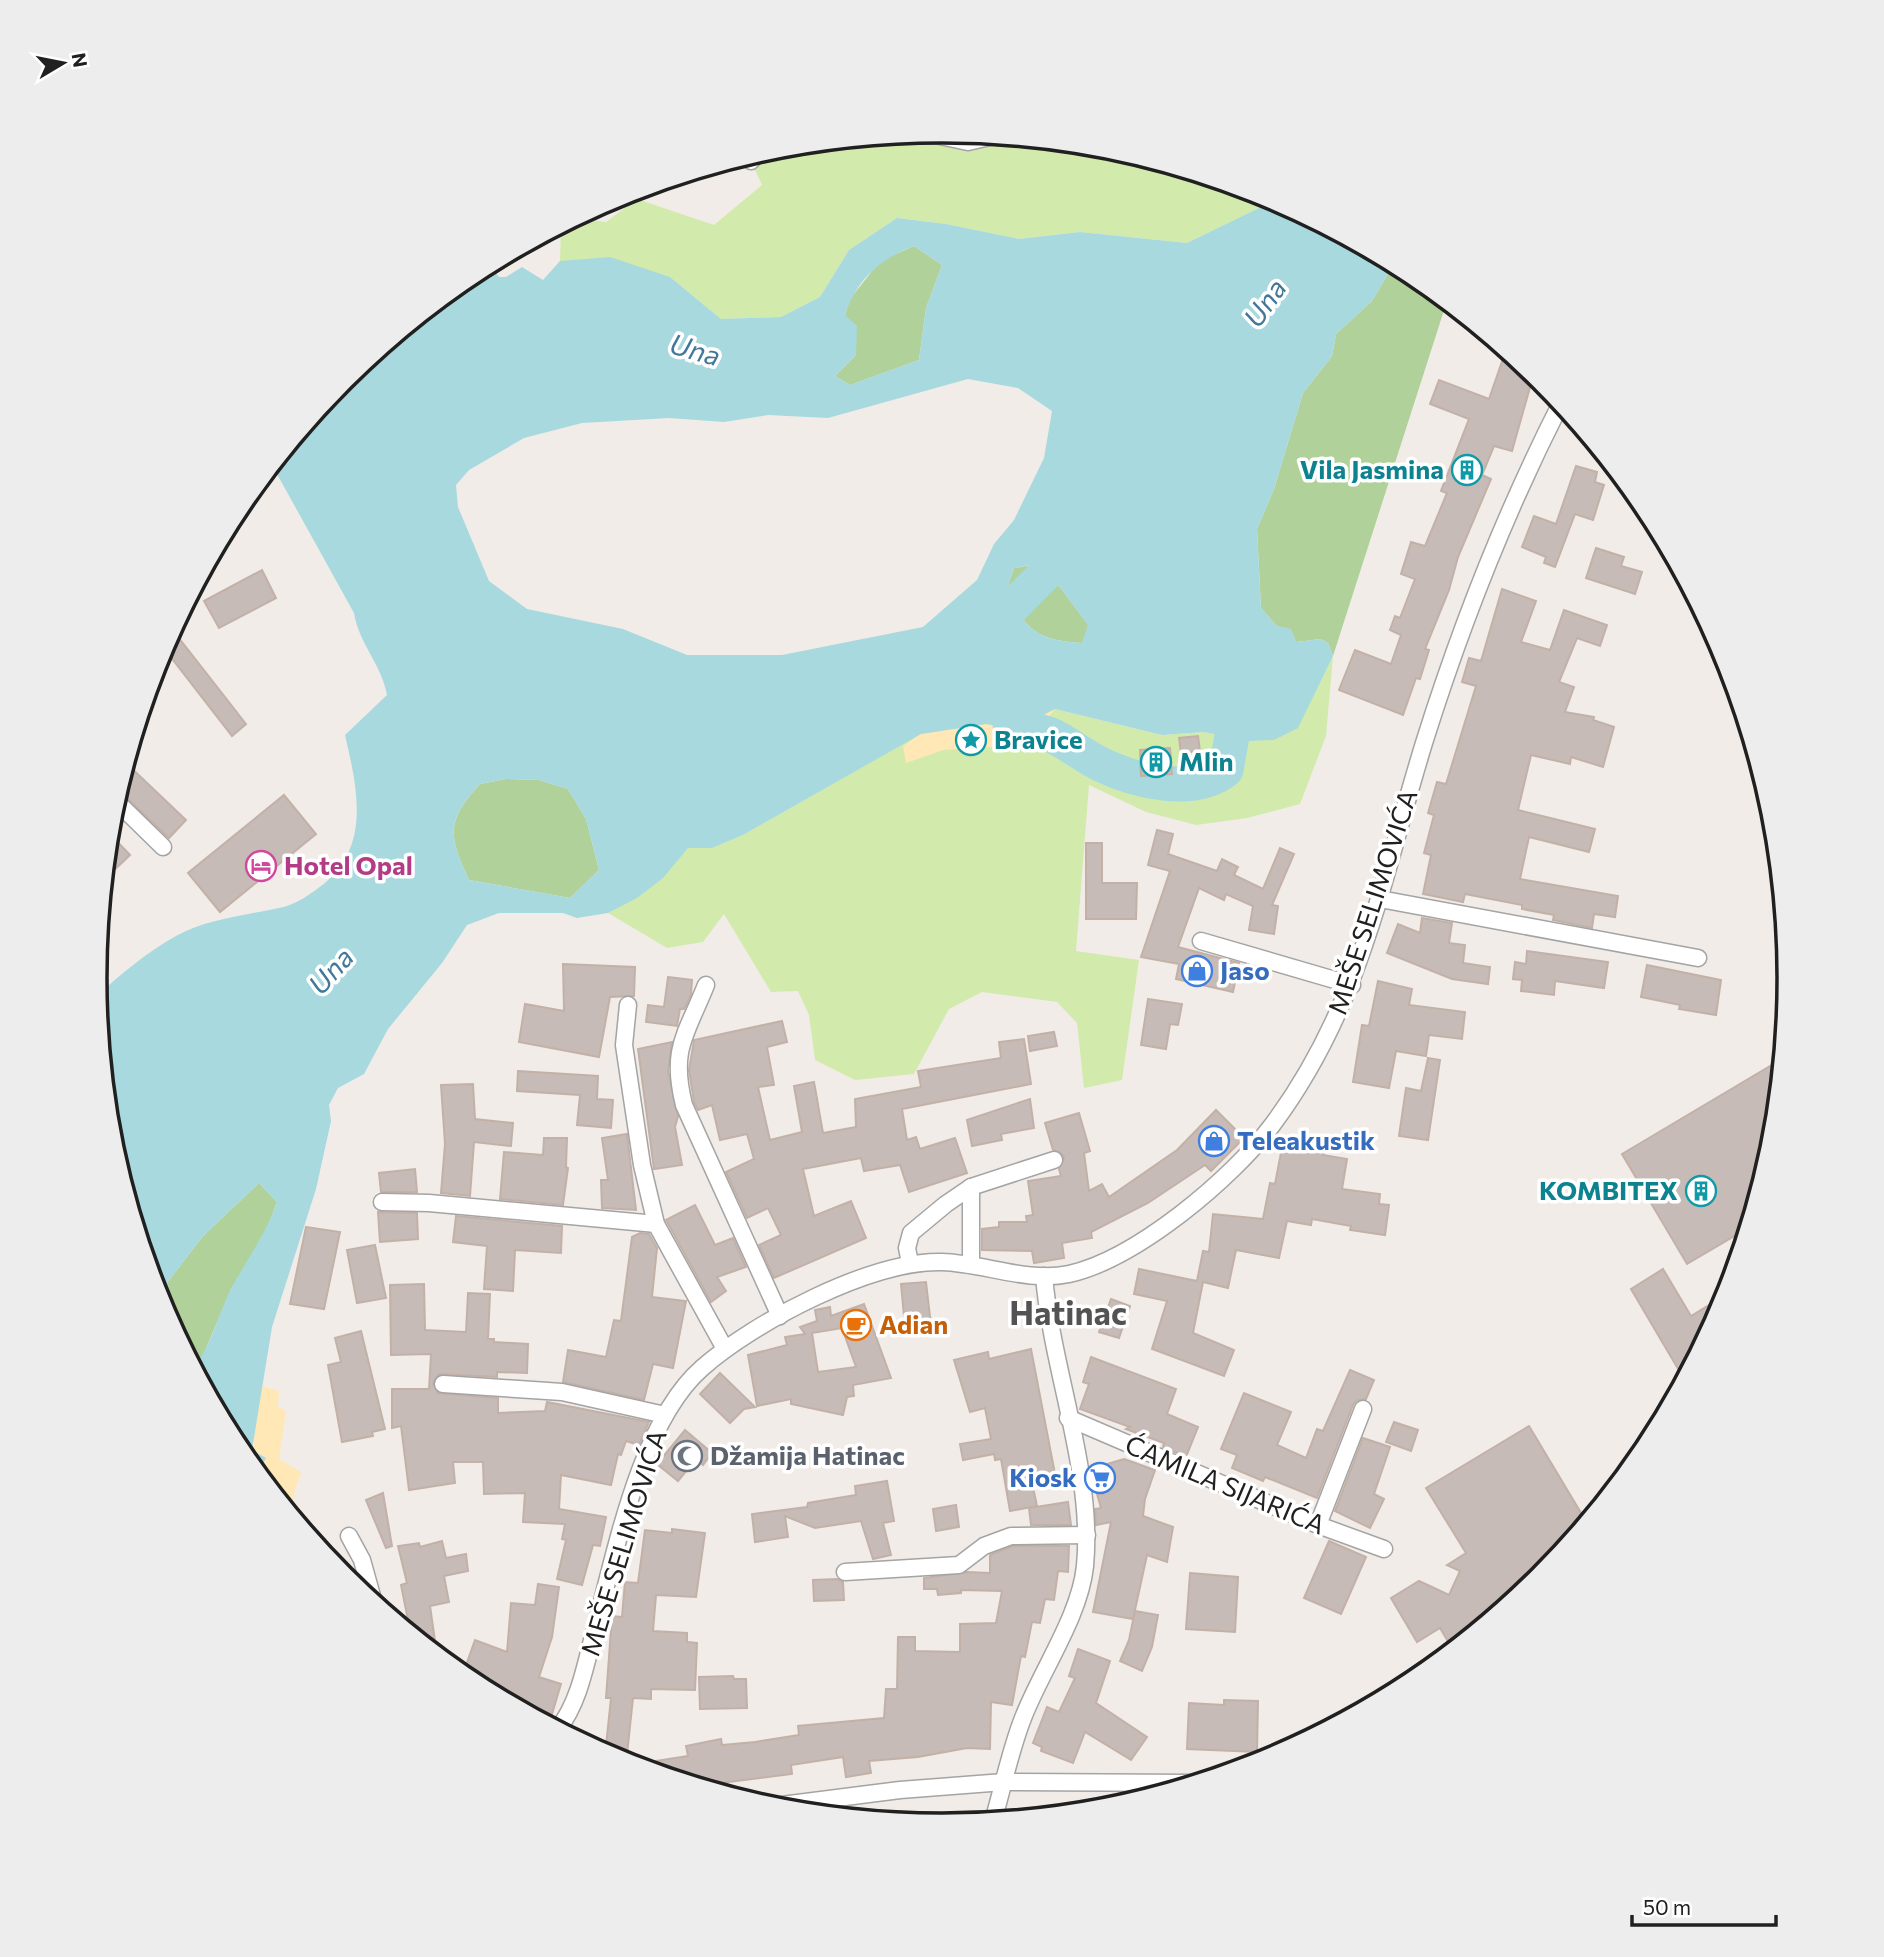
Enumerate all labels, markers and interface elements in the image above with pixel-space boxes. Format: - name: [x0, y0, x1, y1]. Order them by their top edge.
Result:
- north arrow: [28, 28, 98, 98]
- text: N: [68, 51, 93, 69]
- water label: Una: [1236, 272, 1293, 333]
- water label: Una: [666, 326, 725, 372]
- place label: Vila Jasmina: [1300, 453, 1444, 484]
- building icon: Vila Jasmina: [1450, 453, 1484, 487]
- place icon: Bravice: [954, 723, 988, 757]
- place label: Bravice: [994, 723, 1083, 754]
- building icon: Mlin: [1139, 745, 1173, 779]
- place label: Mlin: [1179, 745, 1233, 776]
- street label: MEŠE SELIMOVIĆA: [1321, 785, 1423, 1018]
- hotel icon: Hotel Opal: [244, 849, 278, 883]
- place label: Hotel Opal: [284, 849, 413, 880]
- water label: Una: [301, 940, 360, 1001]
- shop icon: Jaso: [1180, 954, 1214, 988]
- place label: Jaso: [1220, 954, 1270, 985]
- shop icon: Teleakustik: [1197, 1124, 1231, 1158]
- place label: Teleakustik: [1237, 1124, 1375, 1155]
- place label: KOMBITEX: [1539, 1174, 1678, 1205]
- building icon: KOMBITEX: [1684, 1174, 1718, 1208]
- district label: Hatinac: [1009, 1291, 1127, 1332]
- cafe icon: Adian: [839, 1308, 873, 1342]
- place label: Adian: [879, 1308, 948, 1339]
- street label: MEŠE SELIMOVIĆA: [573, 1426, 672, 1659]
- street label: ĆAMILA SIJARIĆA: [1121, 1428, 1330, 1540]
- mosque icon: Džamija Hatinac: [670, 1439, 704, 1473]
- place label: Džamija Hatinac: [710, 1439, 905, 1470]
- place label: Kiosk: [1009, 1461, 1077, 1492]
- supermarket icon: Kiosk: [1083, 1461, 1117, 1495]
- scale bar: [1632, 1884, 1776, 1928]
- text: 50 m: [1643, 1894, 1691, 1919]

